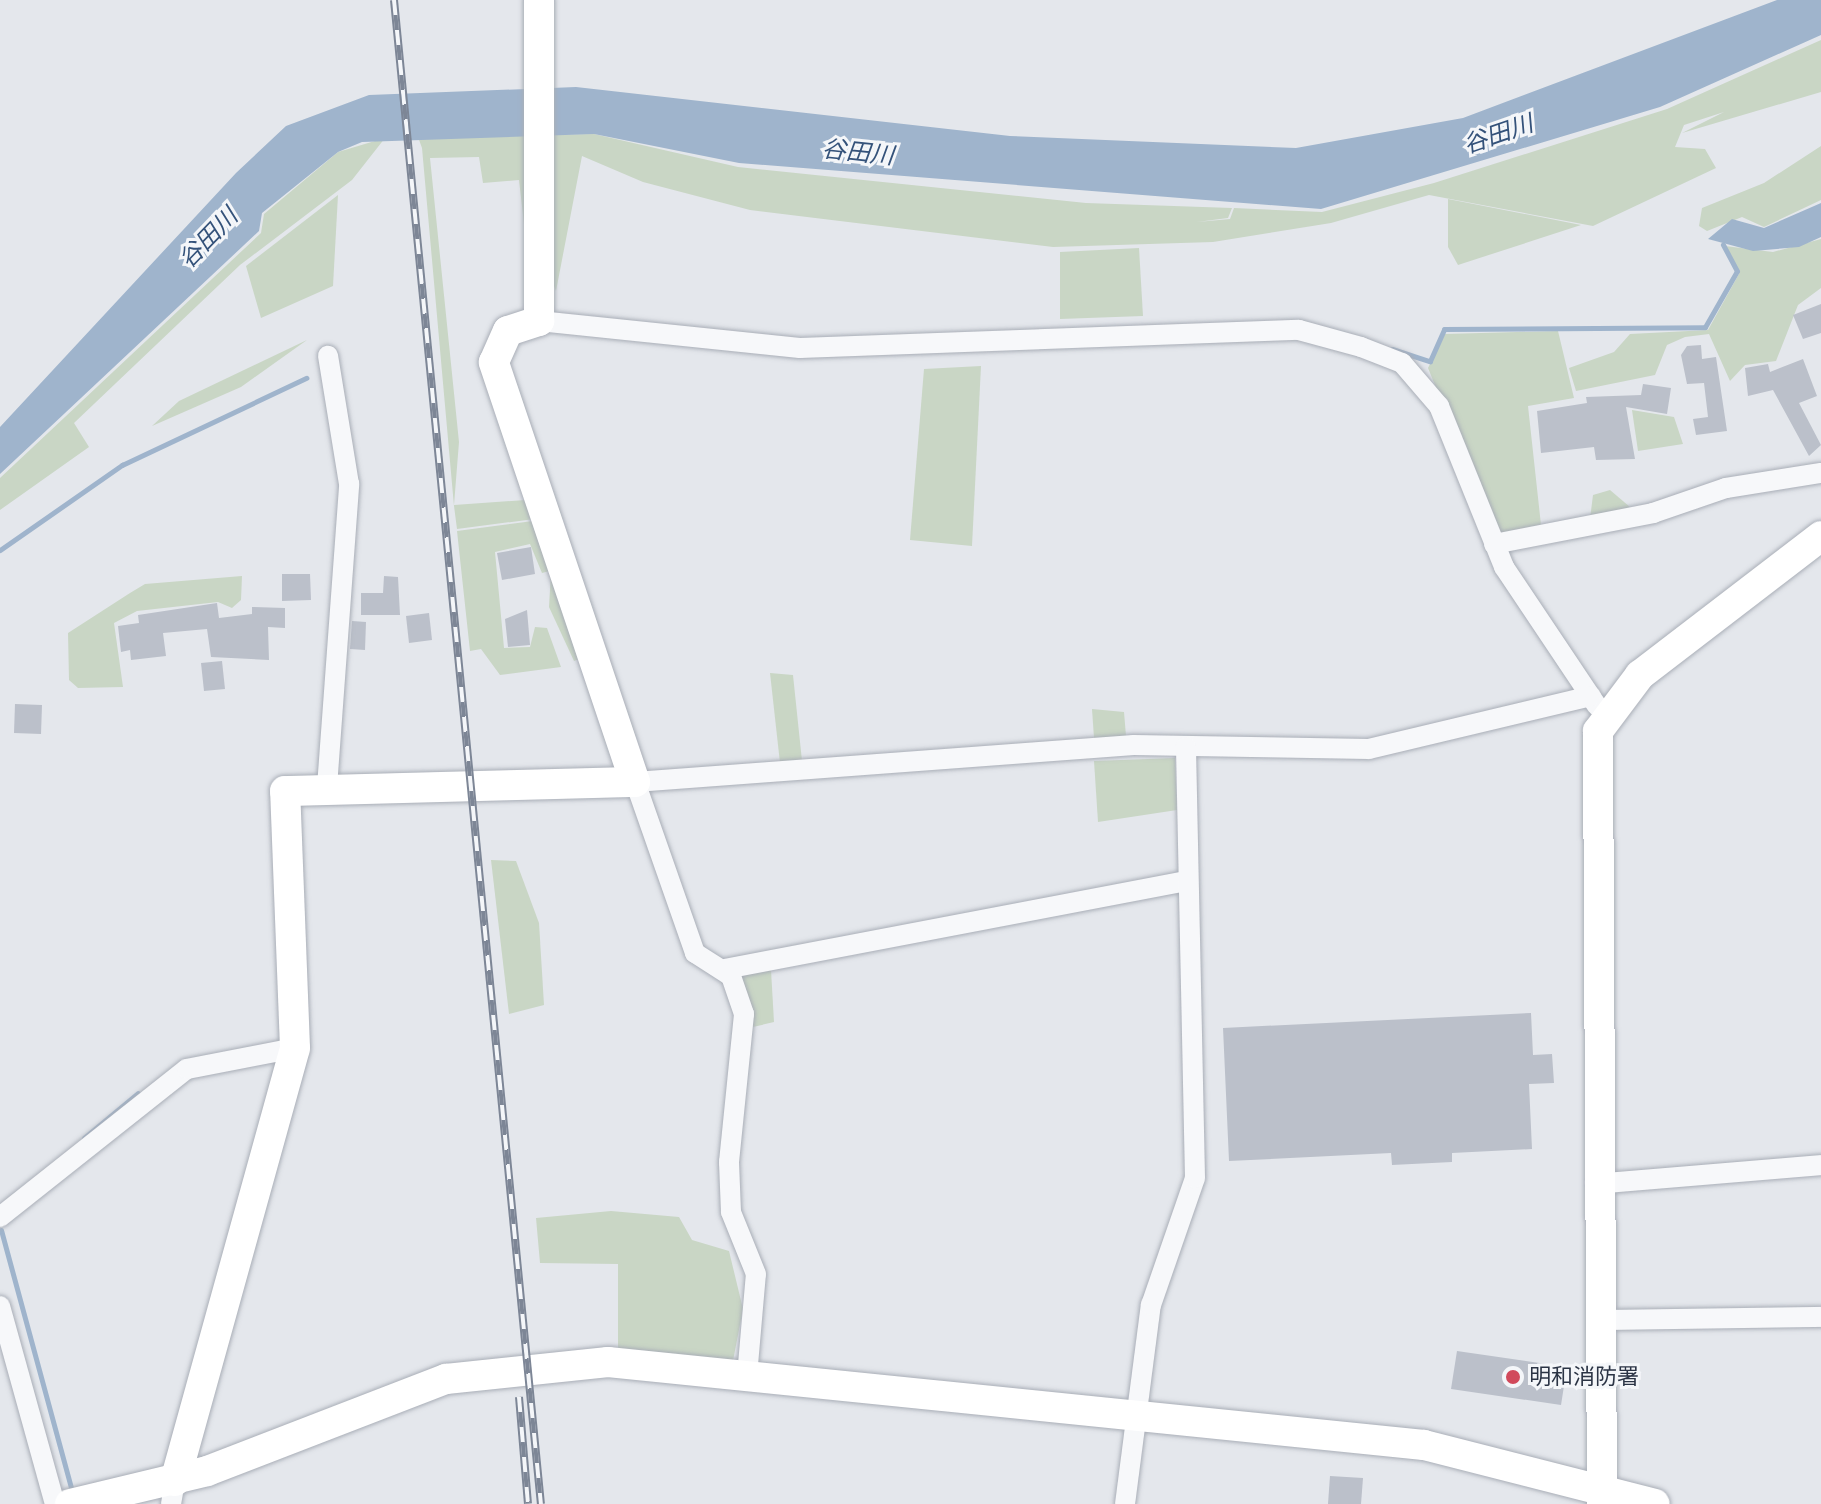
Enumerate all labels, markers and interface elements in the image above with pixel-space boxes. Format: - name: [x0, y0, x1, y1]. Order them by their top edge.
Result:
- water label: 谷田川: [1459, 109, 1537, 159]
- water label: 谷田川: [821, 134, 895, 170]
- water label: 谷田川: [173, 202, 243, 274]
- place label: 明和消防署: [1529, 1364, 1639, 1390]
- marker: 明和消防署: [1504, 1368, 1522, 1386]

